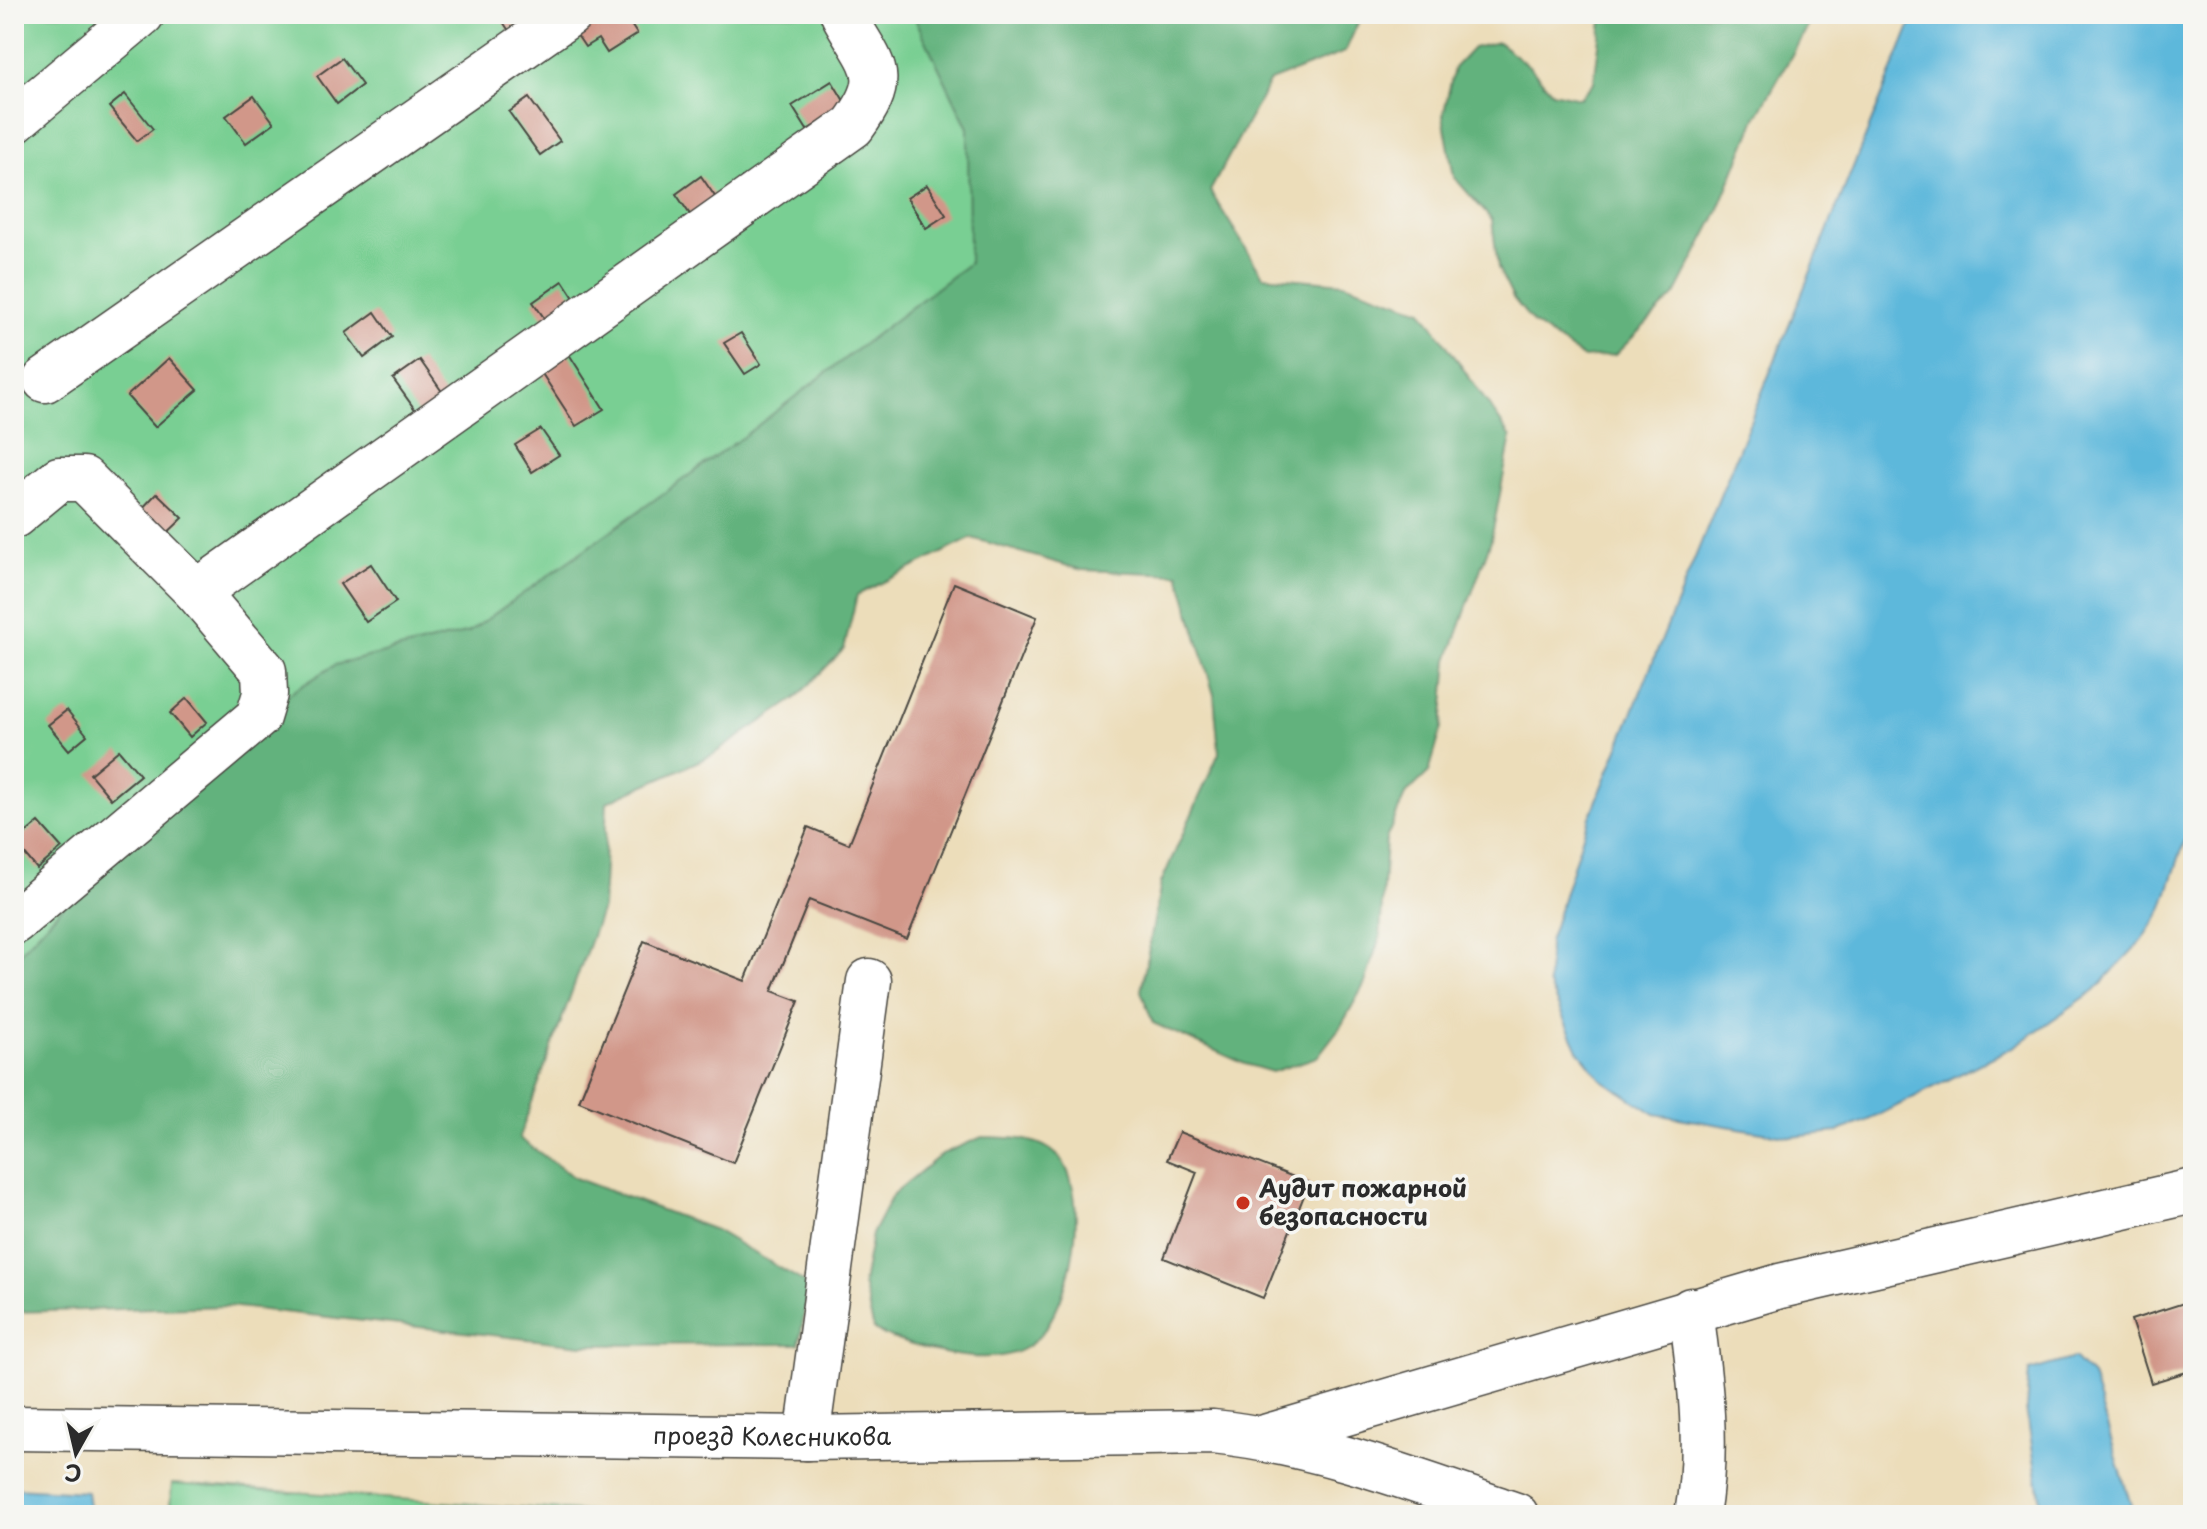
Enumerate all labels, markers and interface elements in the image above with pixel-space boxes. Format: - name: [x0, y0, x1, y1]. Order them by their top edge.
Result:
- place label: Аудит пожарной безопасности: [1258, 1169, 1467, 1233]
- marker: Аудит пожарной безопасности: [1234, 1194, 1252, 1212]
- north arrow: [36, 1413, 116, 1493]
- street label: проезд Колесникова: [653, 1416, 891, 1454]
- text: С: [63, 1457, 83, 1492]

